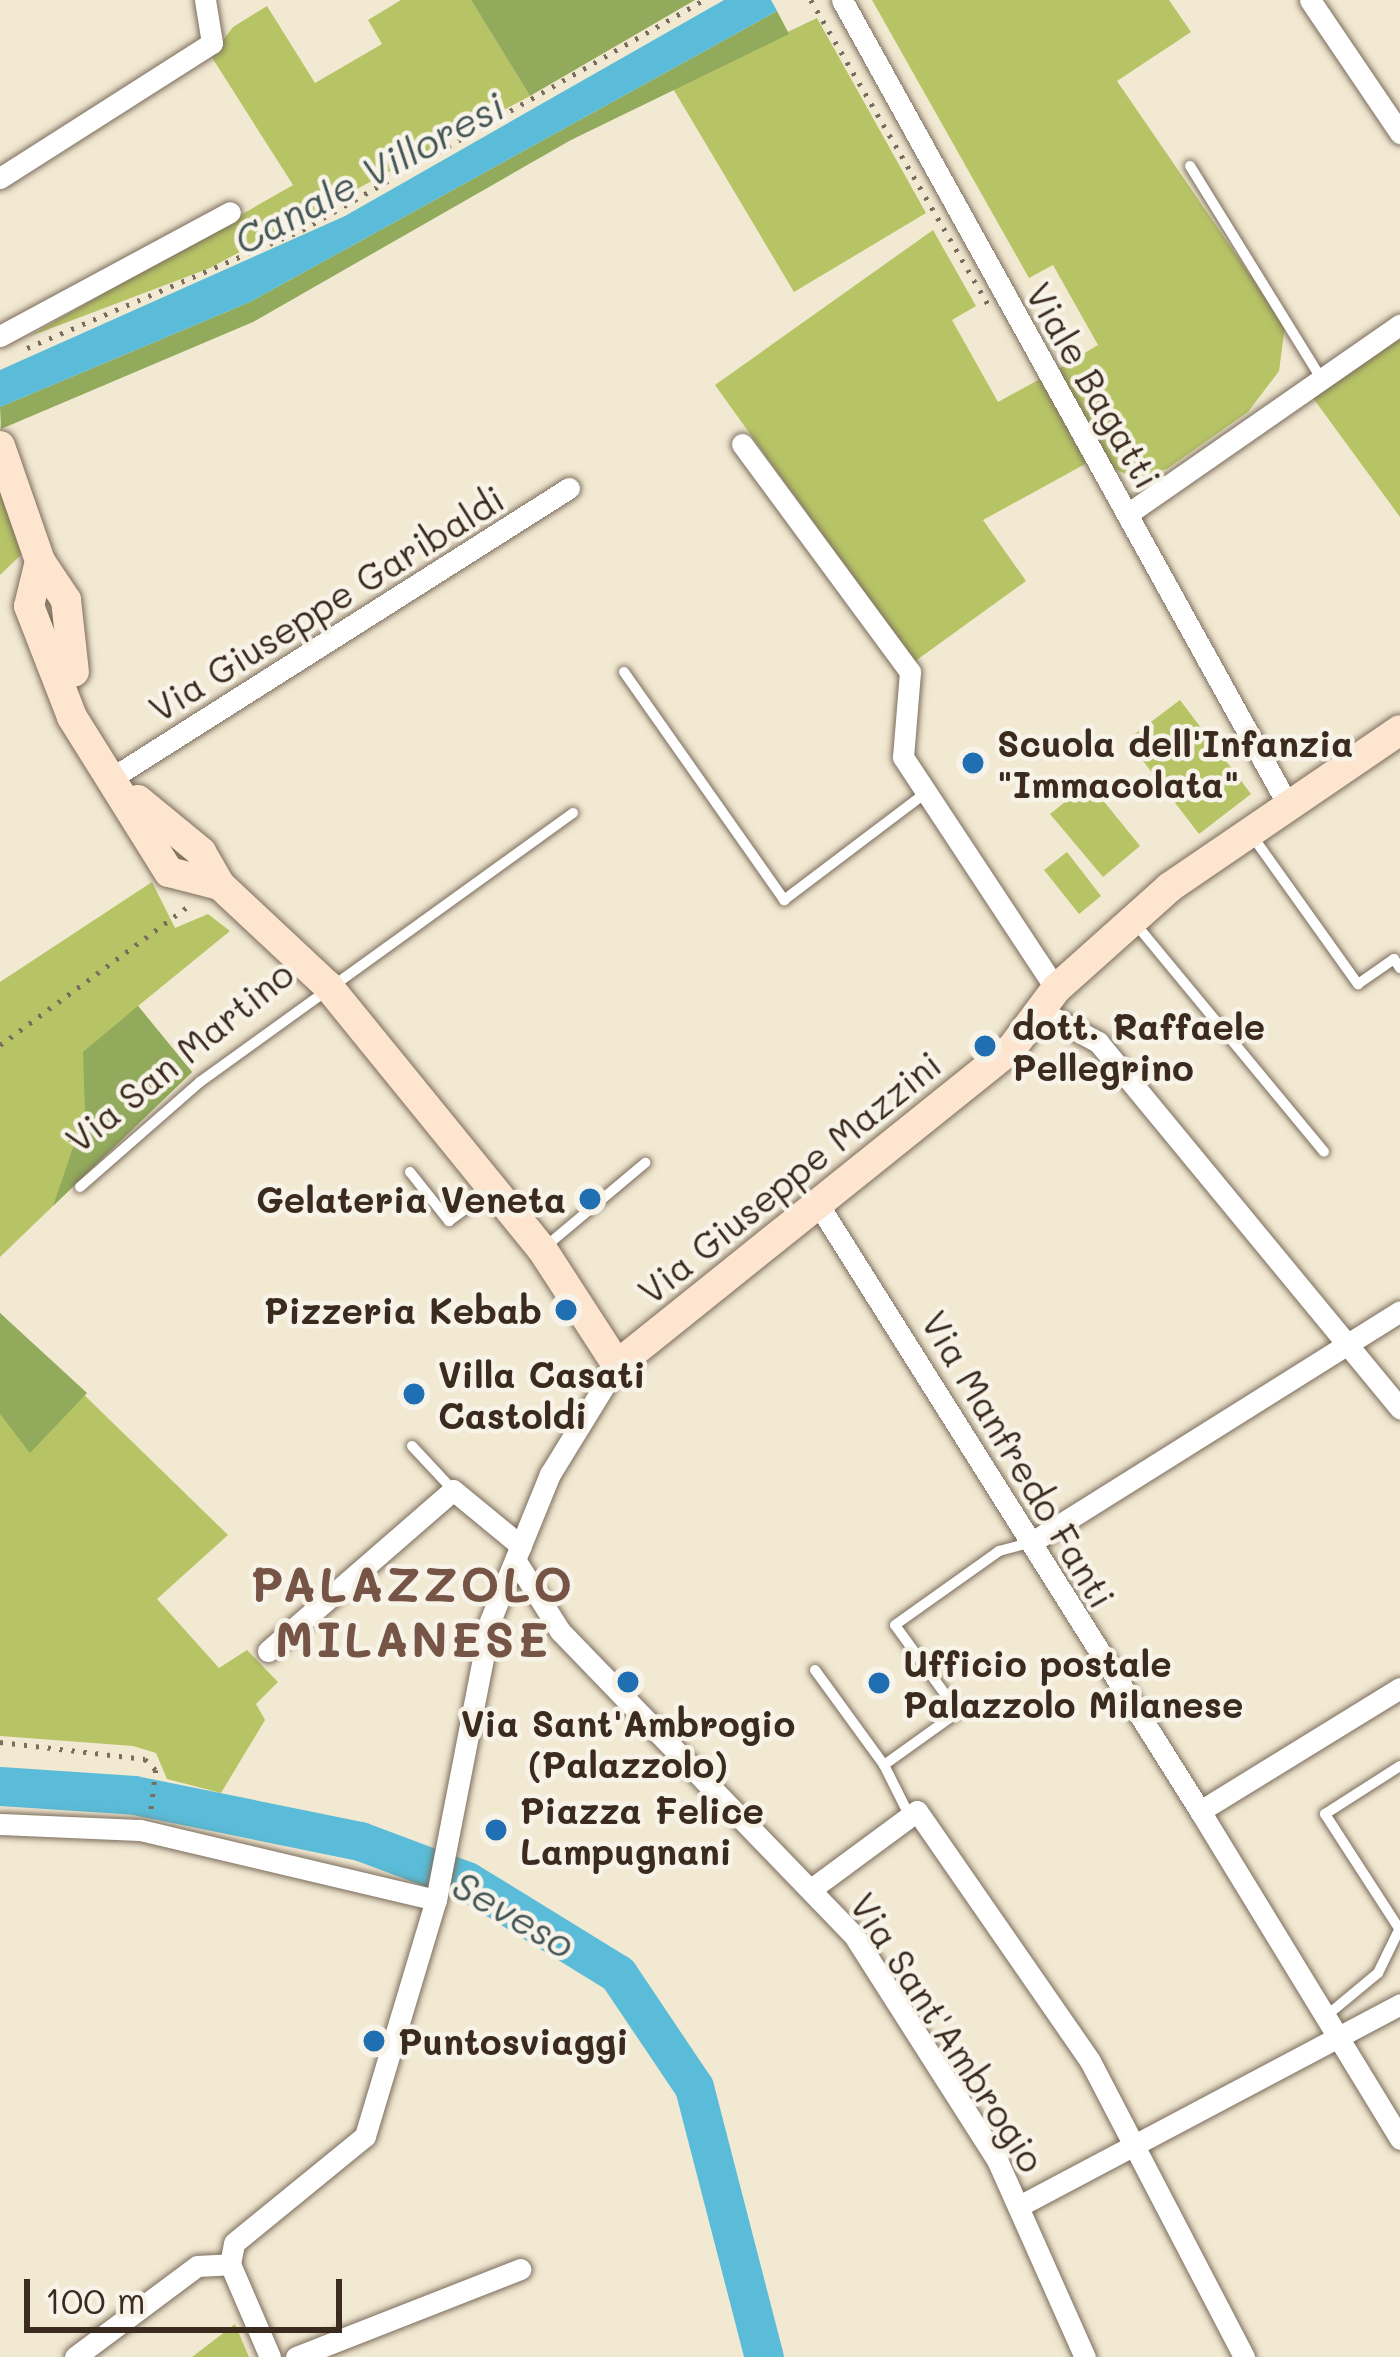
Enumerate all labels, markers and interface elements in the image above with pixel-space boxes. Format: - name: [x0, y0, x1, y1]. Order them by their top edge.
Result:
- water label: Canale Villoresi: [226, 82, 512, 264]
- street label: Viale Bagatti: [1018, 275, 1170, 495]
- street label: Via Giuseppe Garibaldi: [141, 476, 511, 730]
- place label: Scuola dell'Infanzia "Immacolata": [997, 720, 1353, 805]
- marker: Scuola dell'Infanzia "Immacolata": [960, 750, 986, 776]
- street label: Via San Martino: [57, 951, 301, 1161]
- place label: dott. Raffaele Pellegrino: [1012, 1003, 1265, 1088]
- marker: dott. Raffaele Pellegrino: [969, 1030, 1001, 1062]
- street label: Via Giuseppe Mazzini: [629, 1042, 949, 1312]
- place label: Gelateria Veneta: [256, 1177, 566, 1221]
- marker: Gelateria Veneta: [577, 1186, 603, 1212]
- place label: Pizzeria Kebab: [264, 1288, 542, 1332]
- marker: Pizzeria Kebab: [553, 1297, 579, 1323]
- street label: Via Manfredo Fanti: [913, 1303, 1125, 1615]
- place label: Villa Casati Castoldi: [438, 1351, 646, 1436]
- marker: Villa Casati Castoldi: [401, 1381, 427, 1407]
- district label: PALAZZOLO MILANESE: [251, 1554, 575, 1667]
- place label: Ufficio postale Palazzolo Milanese: [903, 1640, 1243, 1725]
- marker: Via Sant'Ambrogio (Palazzolo): [615, 1669, 641, 1695]
- marker: Ufficio postale Palazzolo Milanese: [866, 1670, 892, 1696]
- place label: Via Sant'Ambrogio (Palazzolo): [461, 1700, 795, 1785]
- place label: Piazza Felice Lampugnani: [520, 1787, 764, 1872]
- marker: Piazza Felice Lampugnani: [483, 1817, 509, 1843]
- water label: Seveso: [445, 1860, 583, 1968]
- street label: Via Sant'Ambrogio: [842, 1884, 1054, 2180]
- place label: Puntosviaggi: [398, 2019, 629, 2063]
- marker: Puntosviaggi: [361, 2028, 387, 2054]
- scale bar: [30, 2255, 348, 2329]
- text: 100 m: [45, 2276, 146, 2323]

